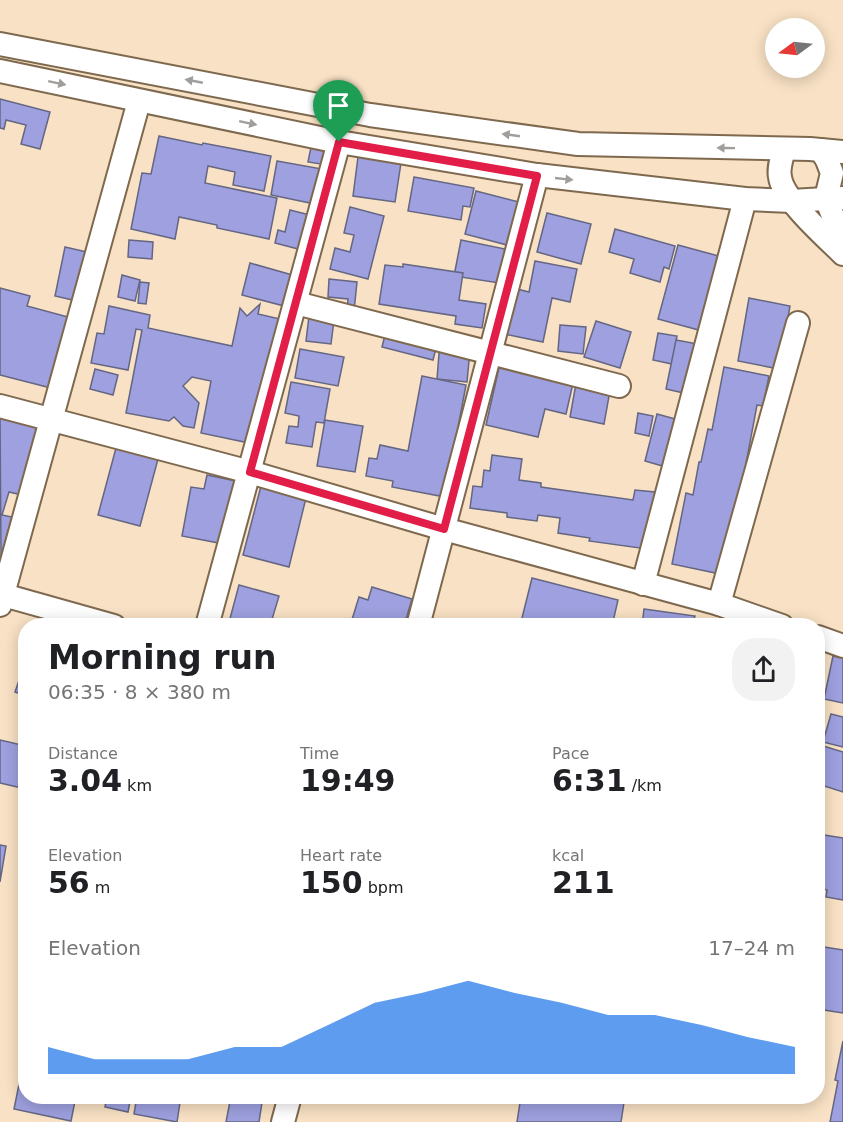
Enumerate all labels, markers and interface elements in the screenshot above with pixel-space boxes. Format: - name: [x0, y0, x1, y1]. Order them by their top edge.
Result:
- north arrow: [765, 18, 825, 78]
- map controls: [765, 18, 825, 78]
- one-way arrow: [184, 76, 203, 85]
- one-way arrow: [48, 79, 67, 88]
- pin: [313, 80, 364, 142]
- icon: arrive: [322, 89, 355, 122]
- one-way arrow: [239, 119, 257, 129]
- one-way arrow: [501, 130, 520, 139]
- one-way arrow: [716, 143, 735, 153]
- one-way arrow: [555, 174, 574, 183]
- text: Morning run: [48, 638, 276, 677]
- button: share: [732, 638, 795, 701]
- text: 06:35 · 8 × 380 m: [48, 680, 231, 704]
- text: Distance: [48, 744, 118, 763]
- text: Time: [300, 744, 339, 763]
- text: Pace: [552, 744, 589, 763]
- text: 3.04: [48, 763, 122, 798]
- text: 19:49: [300, 763, 396, 798]
- text: 6:31: [552, 763, 627, 798]
- text: km: [122, 776, 152, 795]
- text: /km: [627, 776, 662, 795]
- text: Elevation: [48, 846, 122, 865]
- text: Heart rate: [300, 846, 382, 865]
- text: kcal: [552, 846, 584, 865]
- text: 56: [48, 865, 90, 900]
- text: 150: [300, 865, 363, 900]
- text: 211: [552, 865, 615, 900]
- text: m: [90, 878, 110, 897]
- text: bpm: [363, 878, 404, 897]
- text: Elevation: [48, 936, 141, 960]
- text: 17–24 m: [708, 936, 795, 960]

